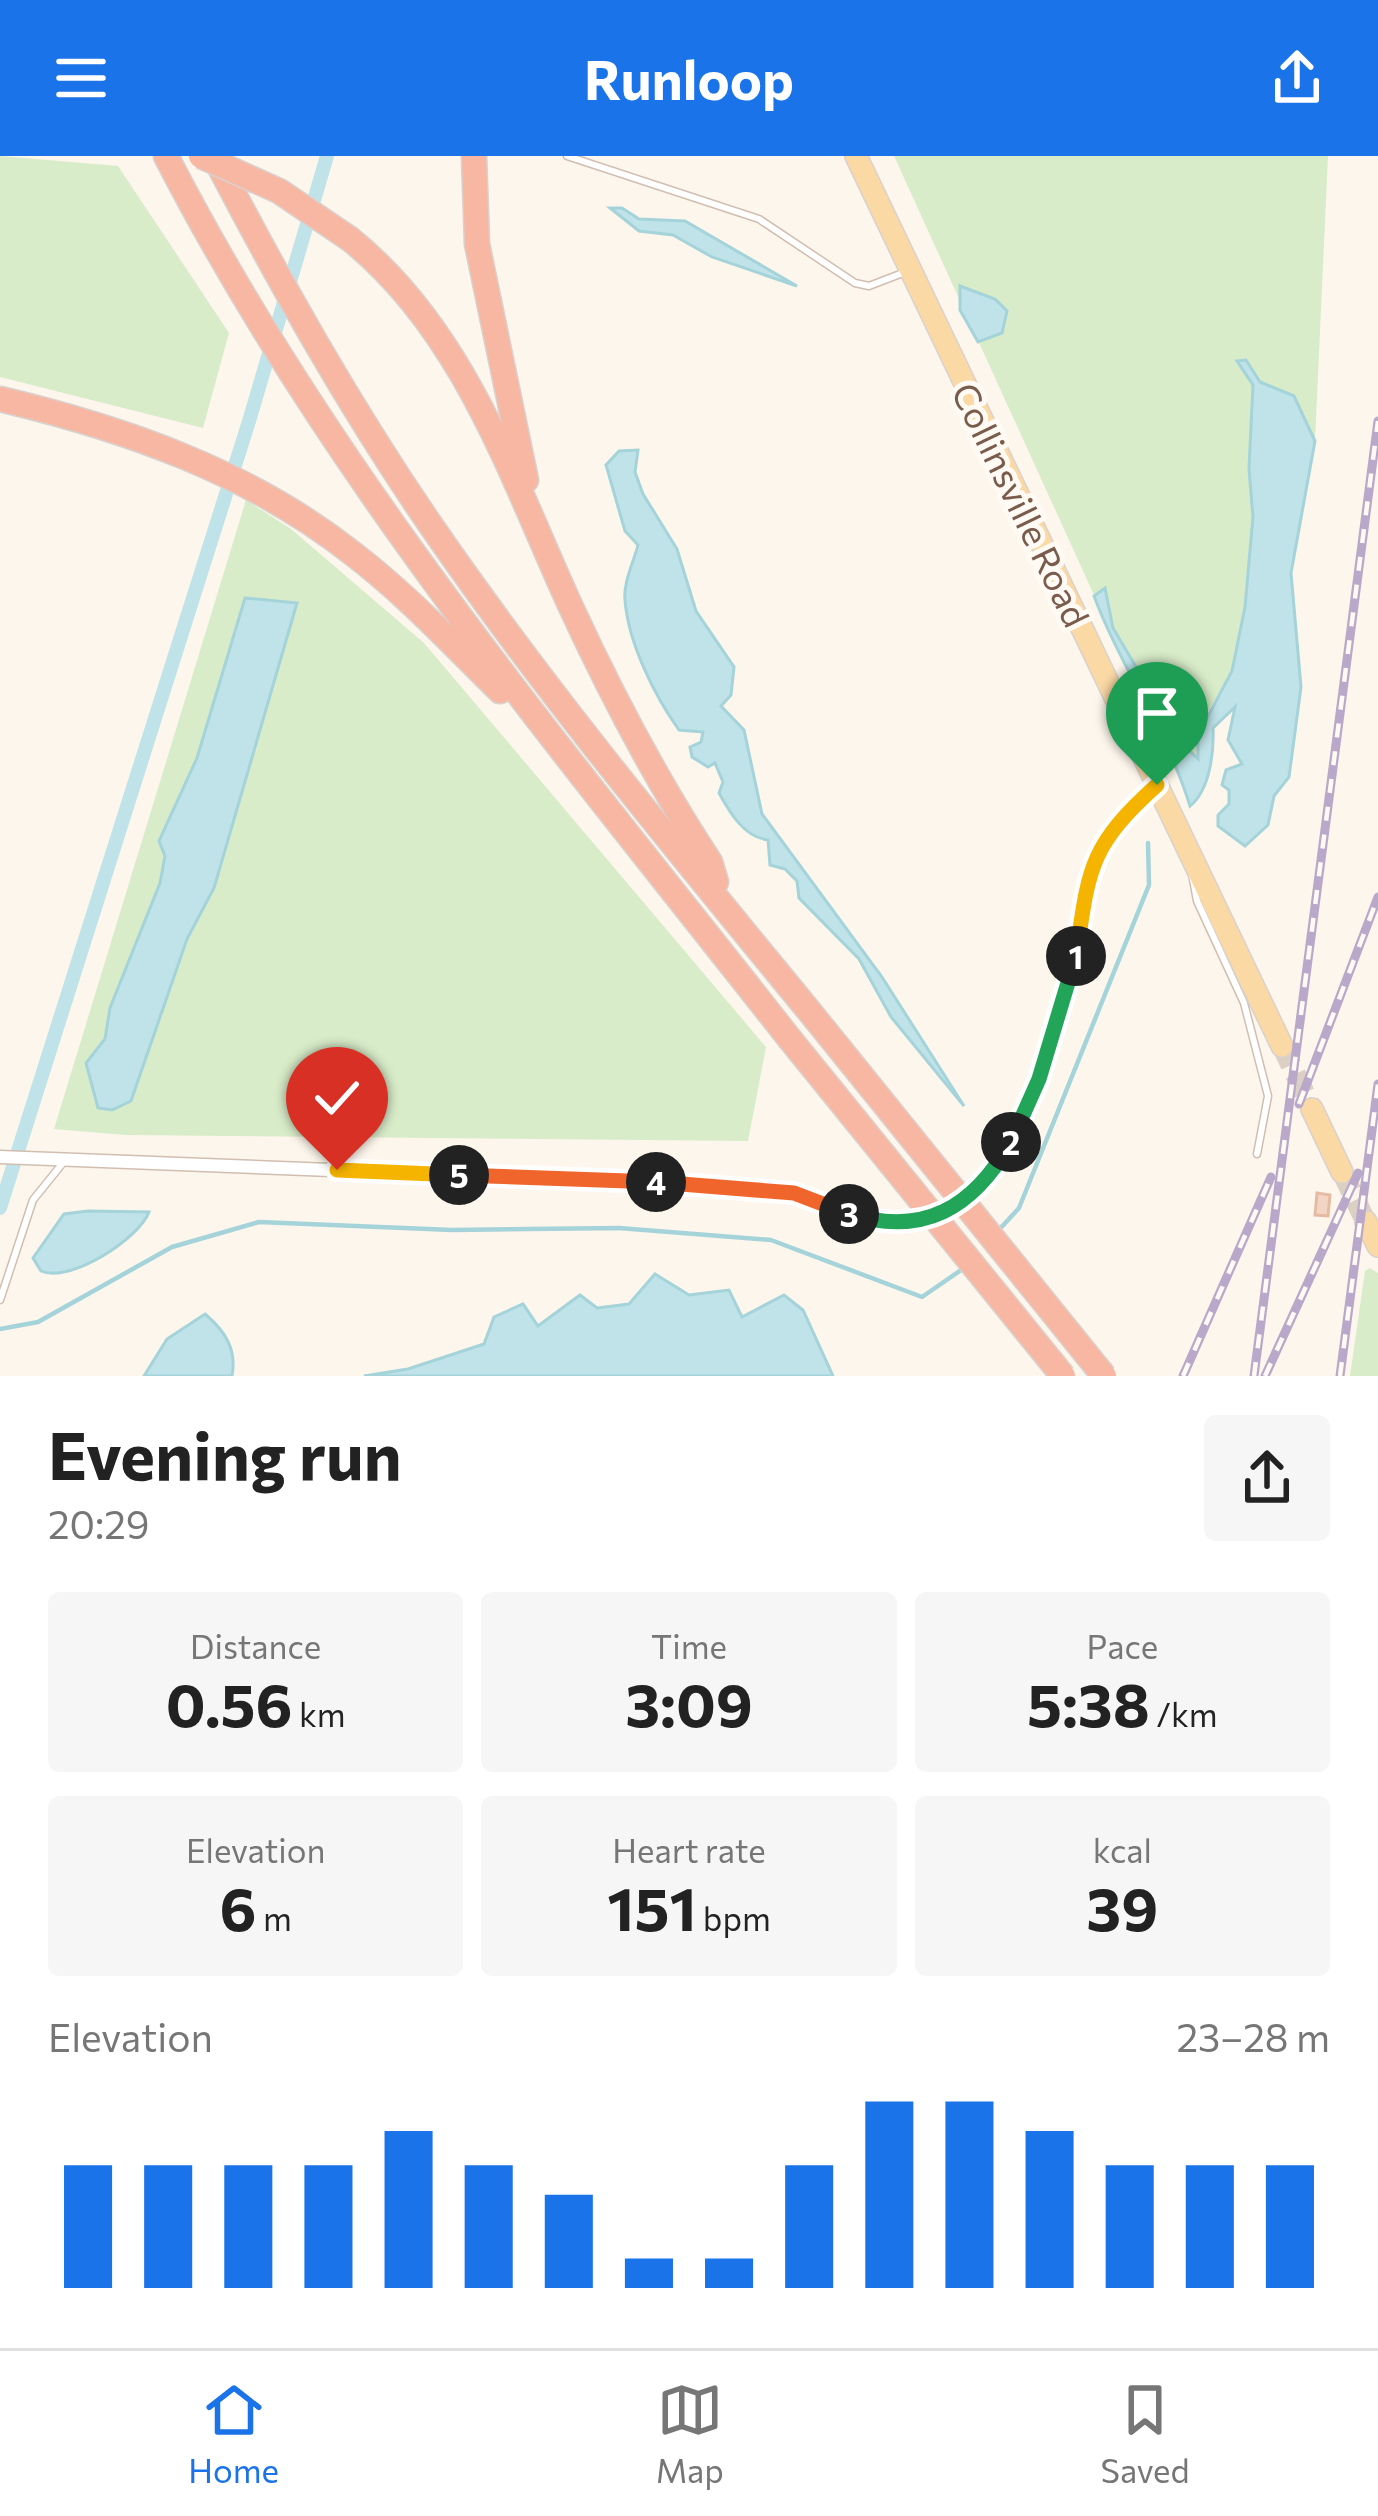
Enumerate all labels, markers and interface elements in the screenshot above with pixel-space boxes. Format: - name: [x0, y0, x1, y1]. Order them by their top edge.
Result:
- icon: menu: [48, 45, 114, 111]
- text: Runloop: [584, 45, 794, 111]
- icon: share: [1264, 45, 1330, 111]
- street label: Collinsville Road: [944, 375, 1100, 633]
- pin: [1106, 662, 1208, 785]
- icon: arrive: [1124, 680, 1190, 746]
- pin: 1: [1046, 926, 1106, 986]
- text: 1: [1069, 935, 1083, 976]
- pin: [286, 1047, 388, 1170]
- icon: check: [304, 1065, 370, 1131]
- pin: 2: [981, 1112, 1041, 1172]
- text: 2: [1002, 1121, 1020, 1162]
- pin: 5: [429, 1145, 489, 1205]
- pin: 4: [626, 1152, 686, 1212]
- text: 5: [449, 1154, 469, 1195]
- text: 4: [646, 1161, 666, 1202]
- pin: 3: [819, 1184, 879, 1244]
- text: 3: [839, 1193, 859, 1234]
- text: Evening run: [48, 1413, 402, 1494]
- button: share: [1204, 1415, 1330, 1541]
- text: 20:29: [48, 1499, 149, 1547]
- text: Distance: [190, 1625, 321, 1666]
- text: Time: [651, 1625, 727, 1666]
- text: Pace: [1086, 1625, 1158, 1666]
- text: 0.56: [166, 1666, 293, 1739]
- text: 3:09: [625, 1666, 753, 1739]
- text: 5:38: [1027, 1666, 1150, 1739]
- text: km: [293, 1693, 346, 1734]
- text: /km: [1150, 1693, 1218, 1734]
- text: Elevation: [186, 1829, 325, 1870]
- text: Heart rate: [612, 1829, 766, 1870]
- text: kcal: [1093, 1829, 1152, 1870]
- text: 6: [220, 1870, 257, 1943]
- text: 151: [607, 1870, 697, 1943]
- text: 39: [1086, 1870, 1158, 1943]
- text: m: [257, 1897, 292, 1938]
- text: bpm: [697, 1897, 771, 1938]
- text: Elevation: [48, 2012, 213, 2060]
- text: 23–28 m: [1176, 2012, 1330, 2060]
- tab: Home: [188, 2377, 279, 2490]
- tab: Map: [656, 2377, 724, 2490]
- tab: Saved: [1101, 2377, 1190, 2490]

